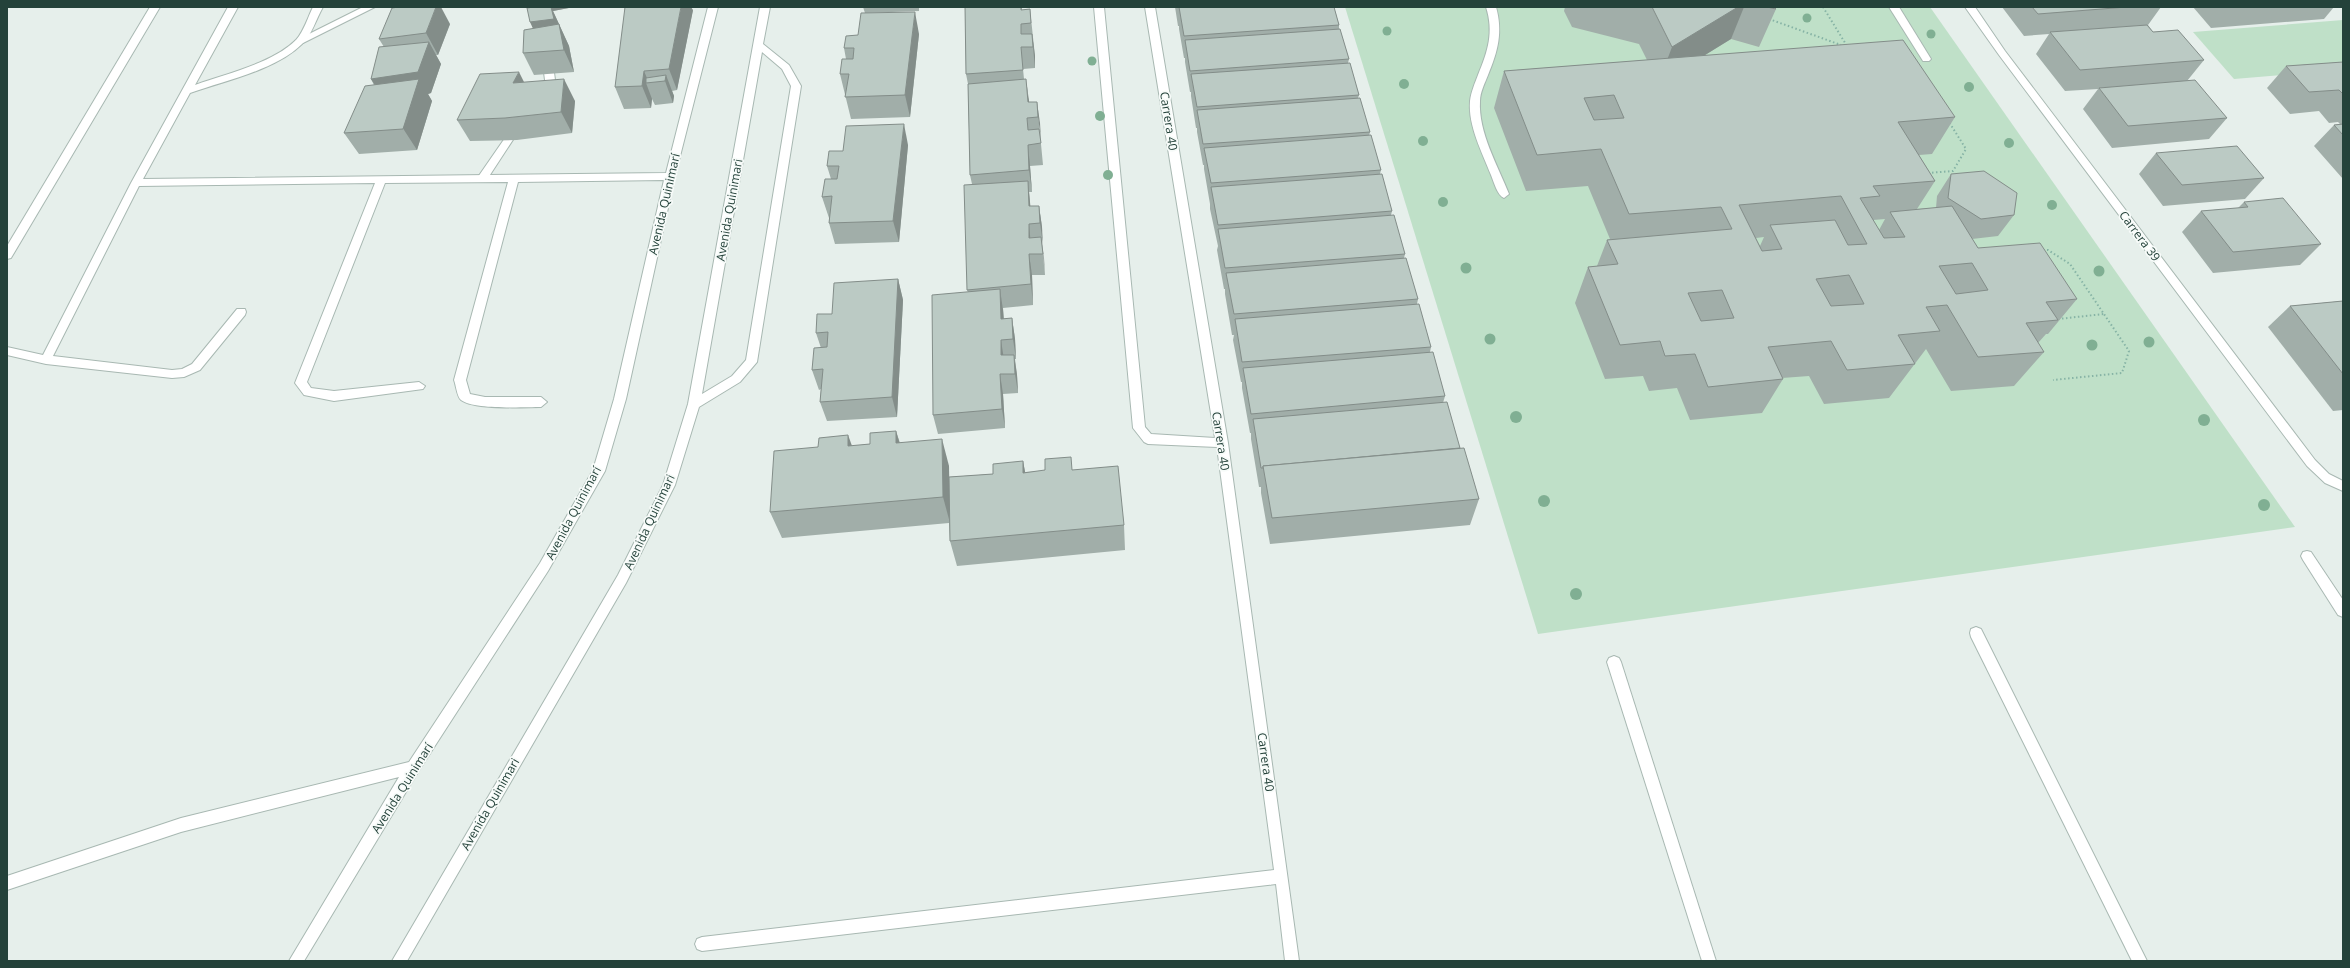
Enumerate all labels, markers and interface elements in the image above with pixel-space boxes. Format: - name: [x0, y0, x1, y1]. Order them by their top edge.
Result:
- street label: Carrera 40: [1156, 90, 1182, 152]
- street label: Avenida Quinimarí: [644, 151, 684, 256]
- street label: Avenida Quinimari: [712, 157, 746, 263]
- street label: Carrera 39: [2115, 207, 2165, 265]
- street label: Carrera 40: [1208, 410, 1234, 472]
- street label: Avenida Quinimarí: [541, 462, 605, 563]
- street label: Avenida Quinimari: [619, 471, 679, 573]
- street label: Carrera 40: [1253, 732, 1279, 793]
- street label: Avenida Quinimarí: [367, 739, 437, 836]
- street label: Avenida Quinimari: [457, 755, 523, 853]

